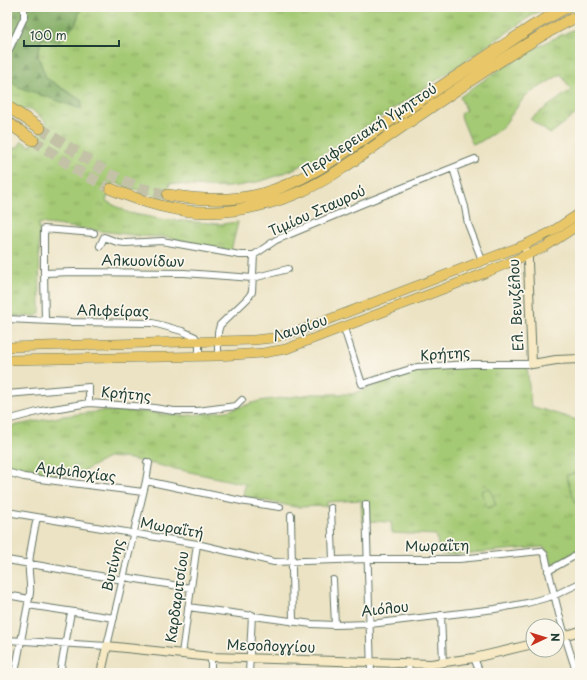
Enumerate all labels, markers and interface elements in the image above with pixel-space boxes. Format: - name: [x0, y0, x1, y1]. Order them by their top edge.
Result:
- scale bar: [24, 22, 119, 48]
- text: 100 m: [30, 26, 67, 44]
- street label: Περιφερειακή Υμηττού: [297, 78, 441, 181]
- street label: Τιμίου Σταυρού: [265, 180, 369, 241]
- street label: Αλκυονίδων: [101, 249, 185, 272]
- street label: Ελ. Βενιζέλου: [503, 258, 528, 352]
- street label: Αλιφείρας: [77, 299, 149, 322]
- street label: Λαυρίου: [270, 309, 330, 346]
- street label: Κρήτης: [419, 341, 471, 366]
- street label: Κρήτης: [100, 381, 152, 406]
- street label: Αμφιλοχίας: [35, 456, 117, 487]
- street label: Μωραΐτή: [139, 512, 206, 543]
- street label: Μωραΐτη: [405, 534, 469, 557]
- street label: Βυτίνης: [96, 536, 129, 593]
- street label: Καρδαριτσίου: [160, 550, 193, 644]
- street label: Αιόλου: [360, 596, 410, 621]
- north arrow: [525, 618, 565, 658]
- text: N: [547, 632, 564, 642]
- street label: Μεσολογγίου: [226, 633, 316, 658]

